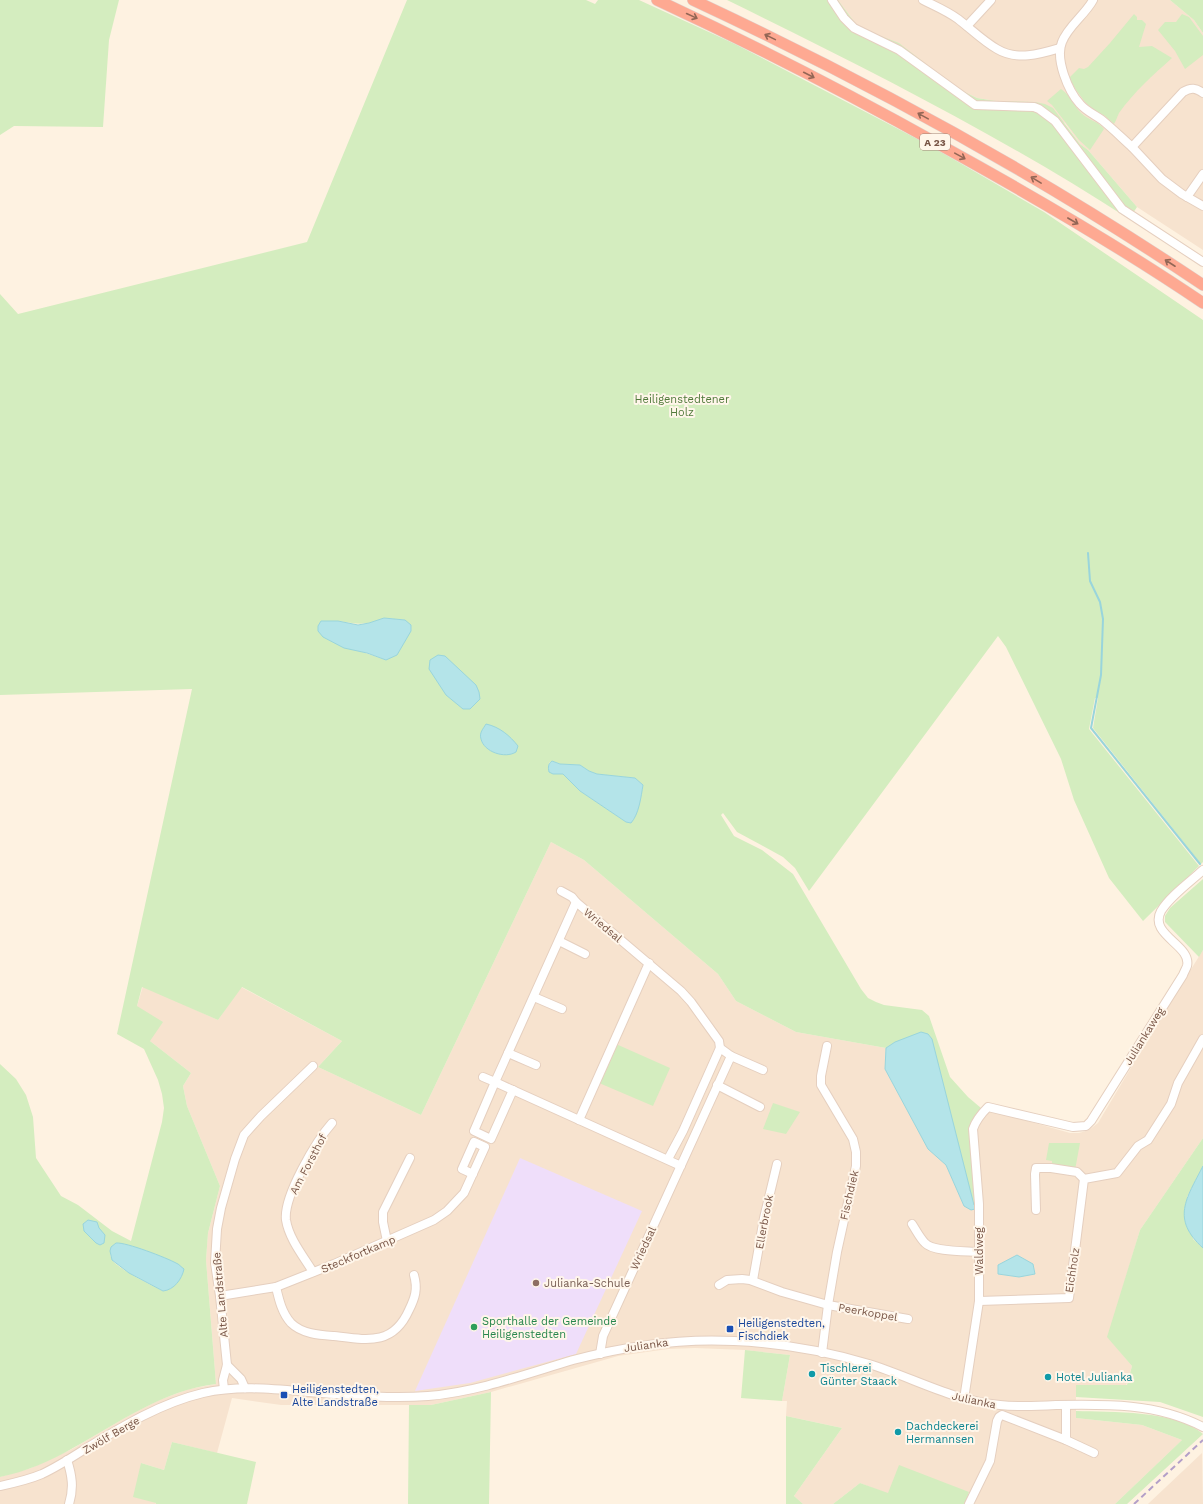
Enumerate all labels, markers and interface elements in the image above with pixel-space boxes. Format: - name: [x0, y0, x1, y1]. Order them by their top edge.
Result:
- one-way arrow: [686, 13, 698, 20]
- one-way arrow: [764, 33, 776, 40]
- one-way arrow: [802, 71, 814, 79]
- one-way arrow: [917, 112, 929, 120]
- road number: A 23: [920, 134, 950, 150]
- one-way arrow: [954, 152, 966, 160]
- one-way arrow: [1030, 176, 1042, 184]
- one-way arrow: [1067, 217, 1079, 225]
- one-way arrow: [1164, 259, 1176, 267]
- park label: Heiligenstedtener Holz: [635, 393, 730, 419]
- street label: Wriedsal: [581, 906, 625, 946]
- street label: Juliankaweg: [1122, 1005, 1167, 1068]
- street label: Am Forsthof: [287, 1131, 330, 1197]
- street label: Fischdiek: [837, 1169, 862, 1221]
- street label: Ellerbrook: [753, 1194, 776, 1250]
- street label: Wriedsal: [628, 1224, 659, 1272]
- street label: Waldweg: [973, 1227, 986, 1275]
- street label: Steckfortkamp: [319, 1233, 397, 1276]
- street label: Eichholz: [1063, 1246, 1082, 1294]
- street label: Alte Landstraße: [210, 1252, 231, 1338]
- place label: Julianka-Schule: [544, 1277, 630, 1290]
- marker: Julianka-Schule: [531, 1278, 541, 1288]
- street label: Peerkoppel: [837, 1301, 899, 1324]
- place label: Sporthalle der Gemeinde Heiligenstedten: [482, 1315, 616, 1341]
- place label: Heiligenstedten, Fischdiek: [738, 1317, 825, 1343]
- marker: Sporthalle der Gemeinde Heiligenstedten: [469, 1322, 479, 1332]
- marker: Heiligenstedten, Fischdiek: [725, 1324, 735, 1334]
- street label: Julianka: [623, 1336, 669, 1355]
- place label: Tischlerei Günter Staack: [820, 1362, 897, 1388]
- marker: Tischlerei Günter Staack: [807, 1369, 817, 1379]
- place label: Hotel Julianka: [1056, 1371, 1133, 1384]
- marker: Hotel Julianka: [1043, 1372, 1053, 1382]
- place label: Heiligenstedten, Alte Landstraße: [292, 1383, 379, 1409]
- street label: Julianka: [951, 1389, 997, 1411]
- marker: Heiligenstedten, Alte Landstraße: [279, 1390, 289, 1400]
- street label: Zwölf Berge: [81, 1414, 142, 1457]
- place label: Dachdeckerei Hermannsen: [906, 1420, 979, 1446]
- marker: Dachdeckerei Hermannsen: [893, 1427, 903, 1437]

